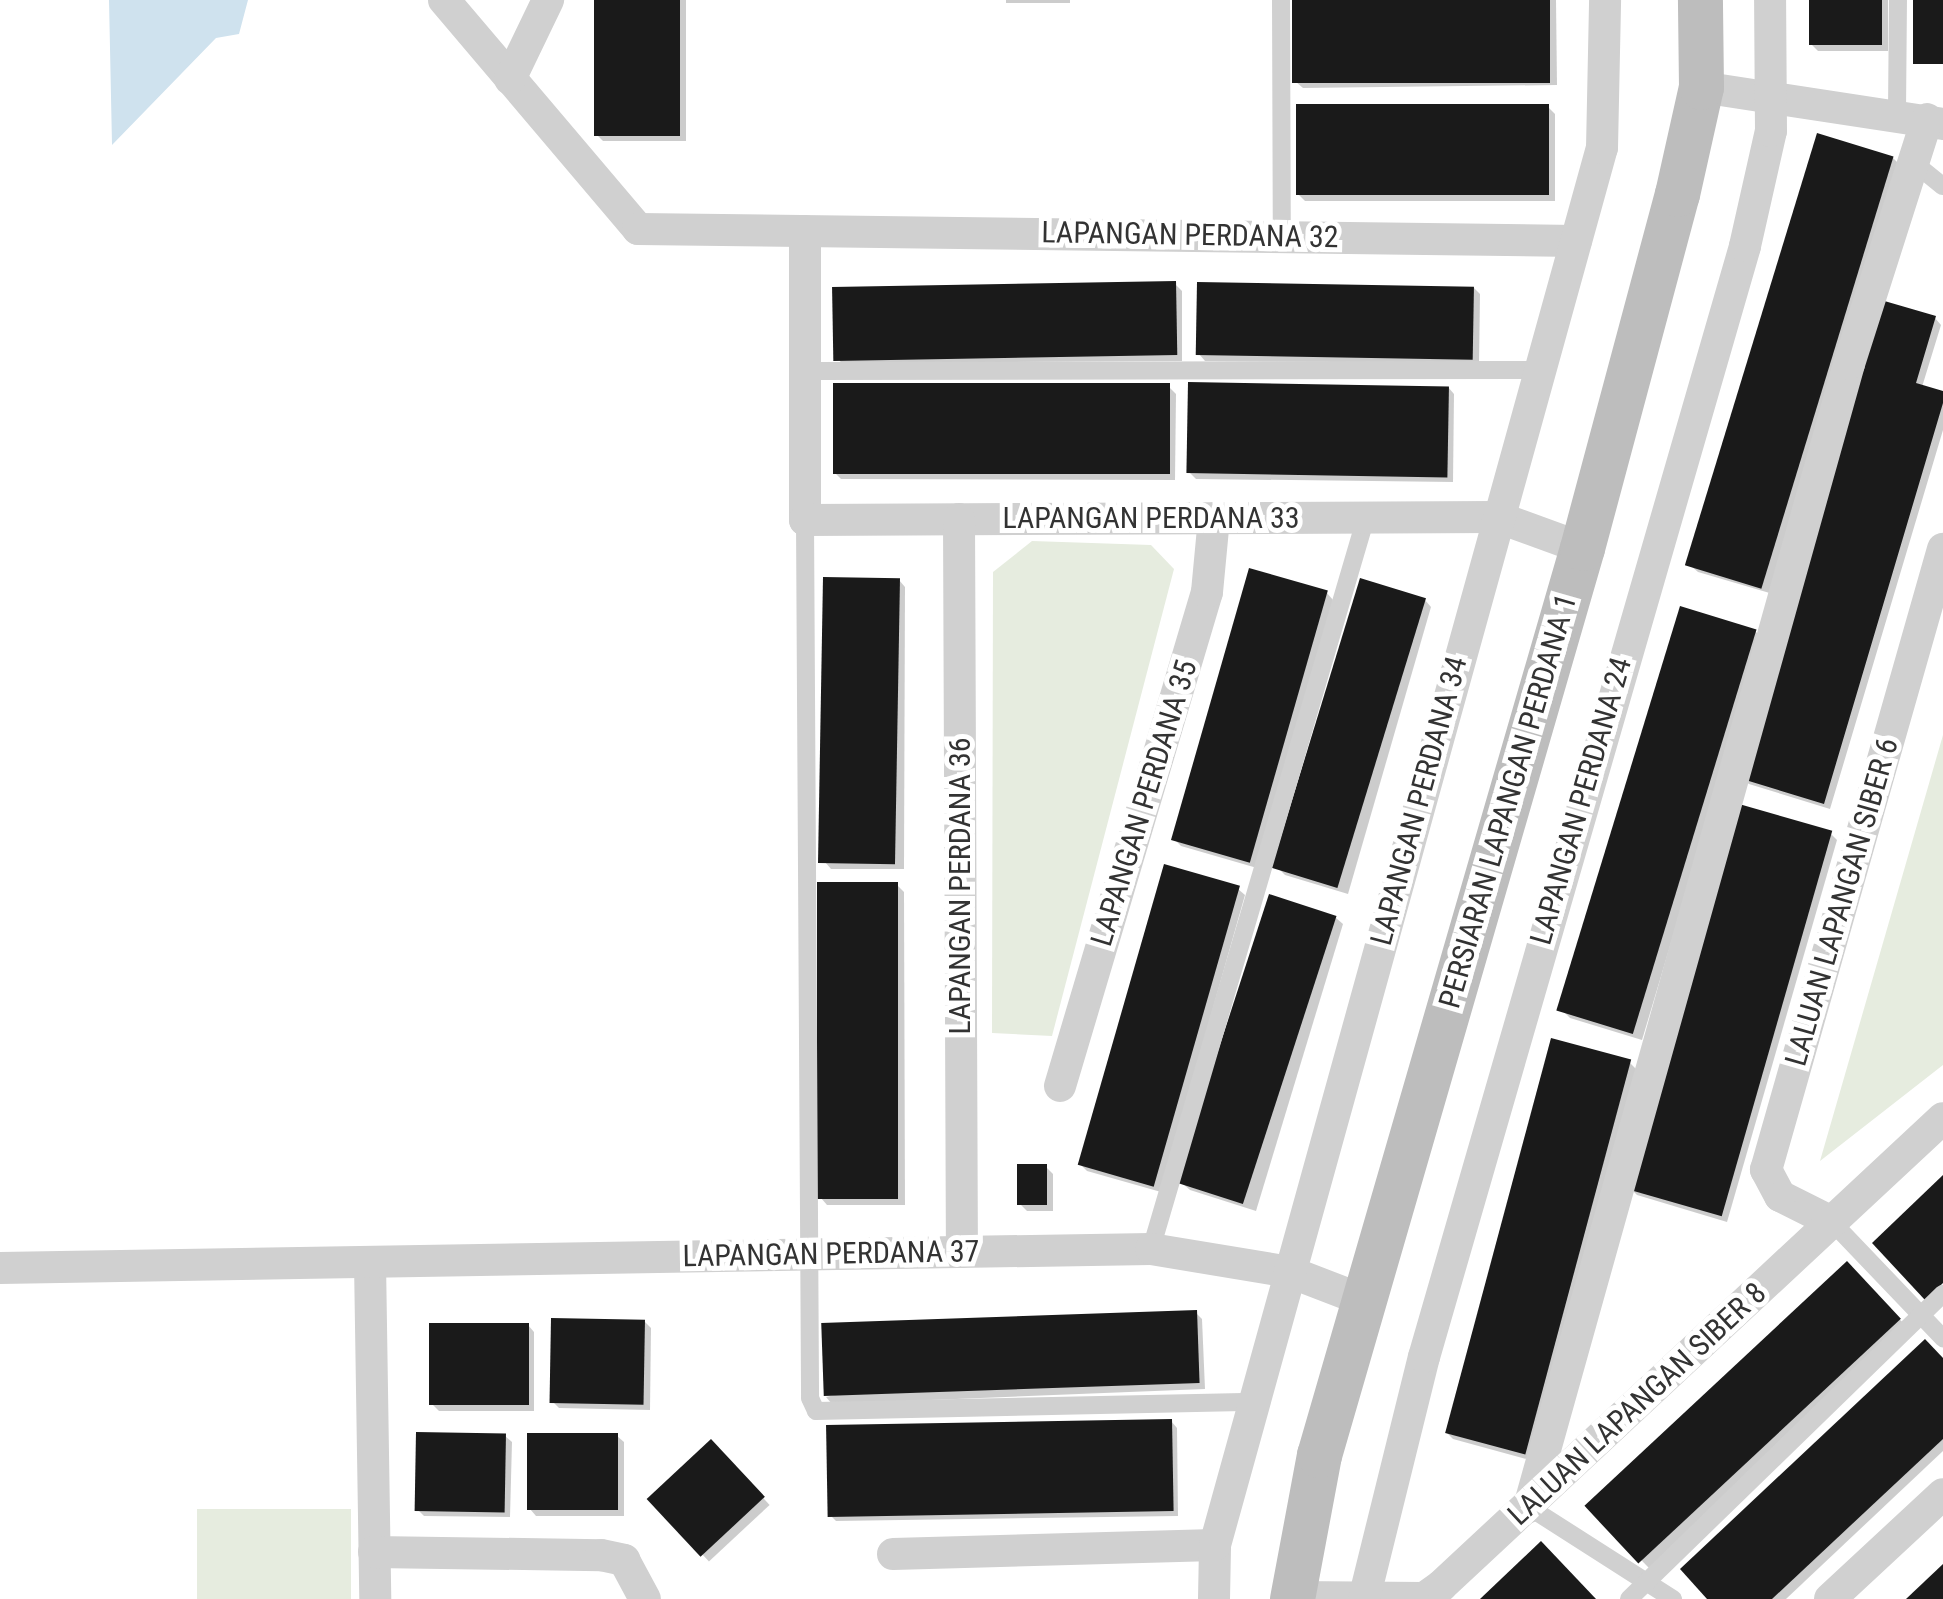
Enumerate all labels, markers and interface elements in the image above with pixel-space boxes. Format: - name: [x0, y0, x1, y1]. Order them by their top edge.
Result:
- street label: LAPANGAN PERDANA 32: [1041, 214, 1339, 256]
- street label: LAPANGAN PERDANA 33: [1002, 500, 1300, 536]
- street label: PERSIARAN LAPANGAN PERDANA 1: [1432, 590, 1584, 1012]
- street label: LAPANGAN PERDANA 34: [1363, 653, 1475, 949]
- street label: LAPANGAN PERDANA 24: [1523, 653, 1639, 949]
- street label: LAPANGAN PERDANA 35: [1083, 656, 1205, 950]
- street label: LALUAN LAPANGAN SIBER 6: [1778, 734, 1906, 1070]
- street label: LAPANGAN PERDANA 36: [942, 737, 978, 1035]
- street label: LAPANGAN PERDANA 37: [682, 1233, 980, 1275]
- street label: LALUAN LAPANGAN SIBER 8: [1501, 1275, 1773, 1533]

